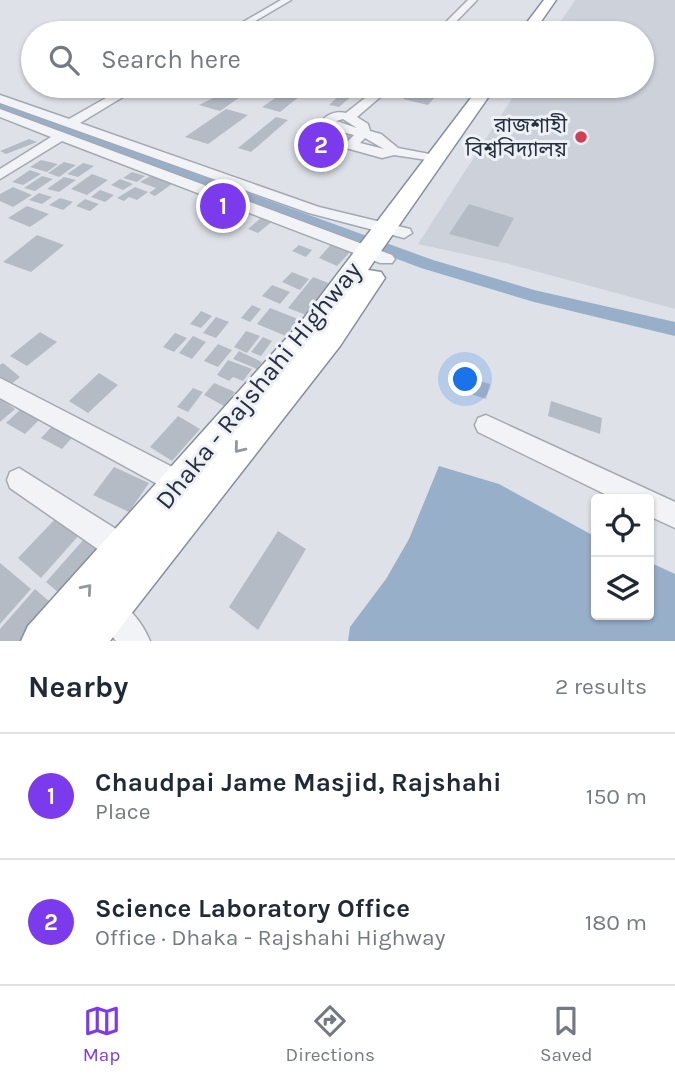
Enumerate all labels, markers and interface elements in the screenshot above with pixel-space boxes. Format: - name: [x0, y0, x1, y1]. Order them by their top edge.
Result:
- search box: [21, 21, 654, 98]
- icon: search: [45, 41, 83, 79]
- text: Search here: [101, 44, 241, 75]
- place label: রাজশাহী বিশ্ববিদ্যালয়: [464, 113, 568, 161]
- pin: 2: [298, 119, 344, 171]
- marker: রাজশাহী বিশ্ববিদ্যালয়: [573, 129, 589, 145]
- pin: 1: [200, 180, 246, 232]
- street label: Dhaka - Rajshahi Highway: [149, 255, 368, 516]
- your location: [448, 362, 482, 396]
- one-way arrow: [235, 440, 247, 453]
- map controls: [591, 494, 654, 620]
- button: locate: [591, 494, 654, 557]
- button: layers: [591, 557, 654, 620]
- one-way arrow: [79, 585, 91, 598]
- text: Nearby: [28, 669, 128, 705]
- text: 2 results: [555, 673, 647, 700]
- text: Chaudpai Jame Masjid, Rajshahi: [95, 767, 502, 798]
- text: 1: [47, 783, 55, 810]
- text: 150 m: [586, 783, 647, 810]
- text: Place: [95, 798, 151, 825]
- text: Science Laboratory Office: [95, 893, 410, 924]
- text: 2: [44, 909, 58, 936]
- text: 180 m: [585, 909, 647, 936]
- text: Office · Dhaka - Rajshahi Highway: [95, 924, 445, 951]
- tab: Map: [83, 1002, 121, 1066]
- tab: Directions: [286, 1002, 375, 1066]
- tab: Saved: [540, 1002, 592, 1066]

